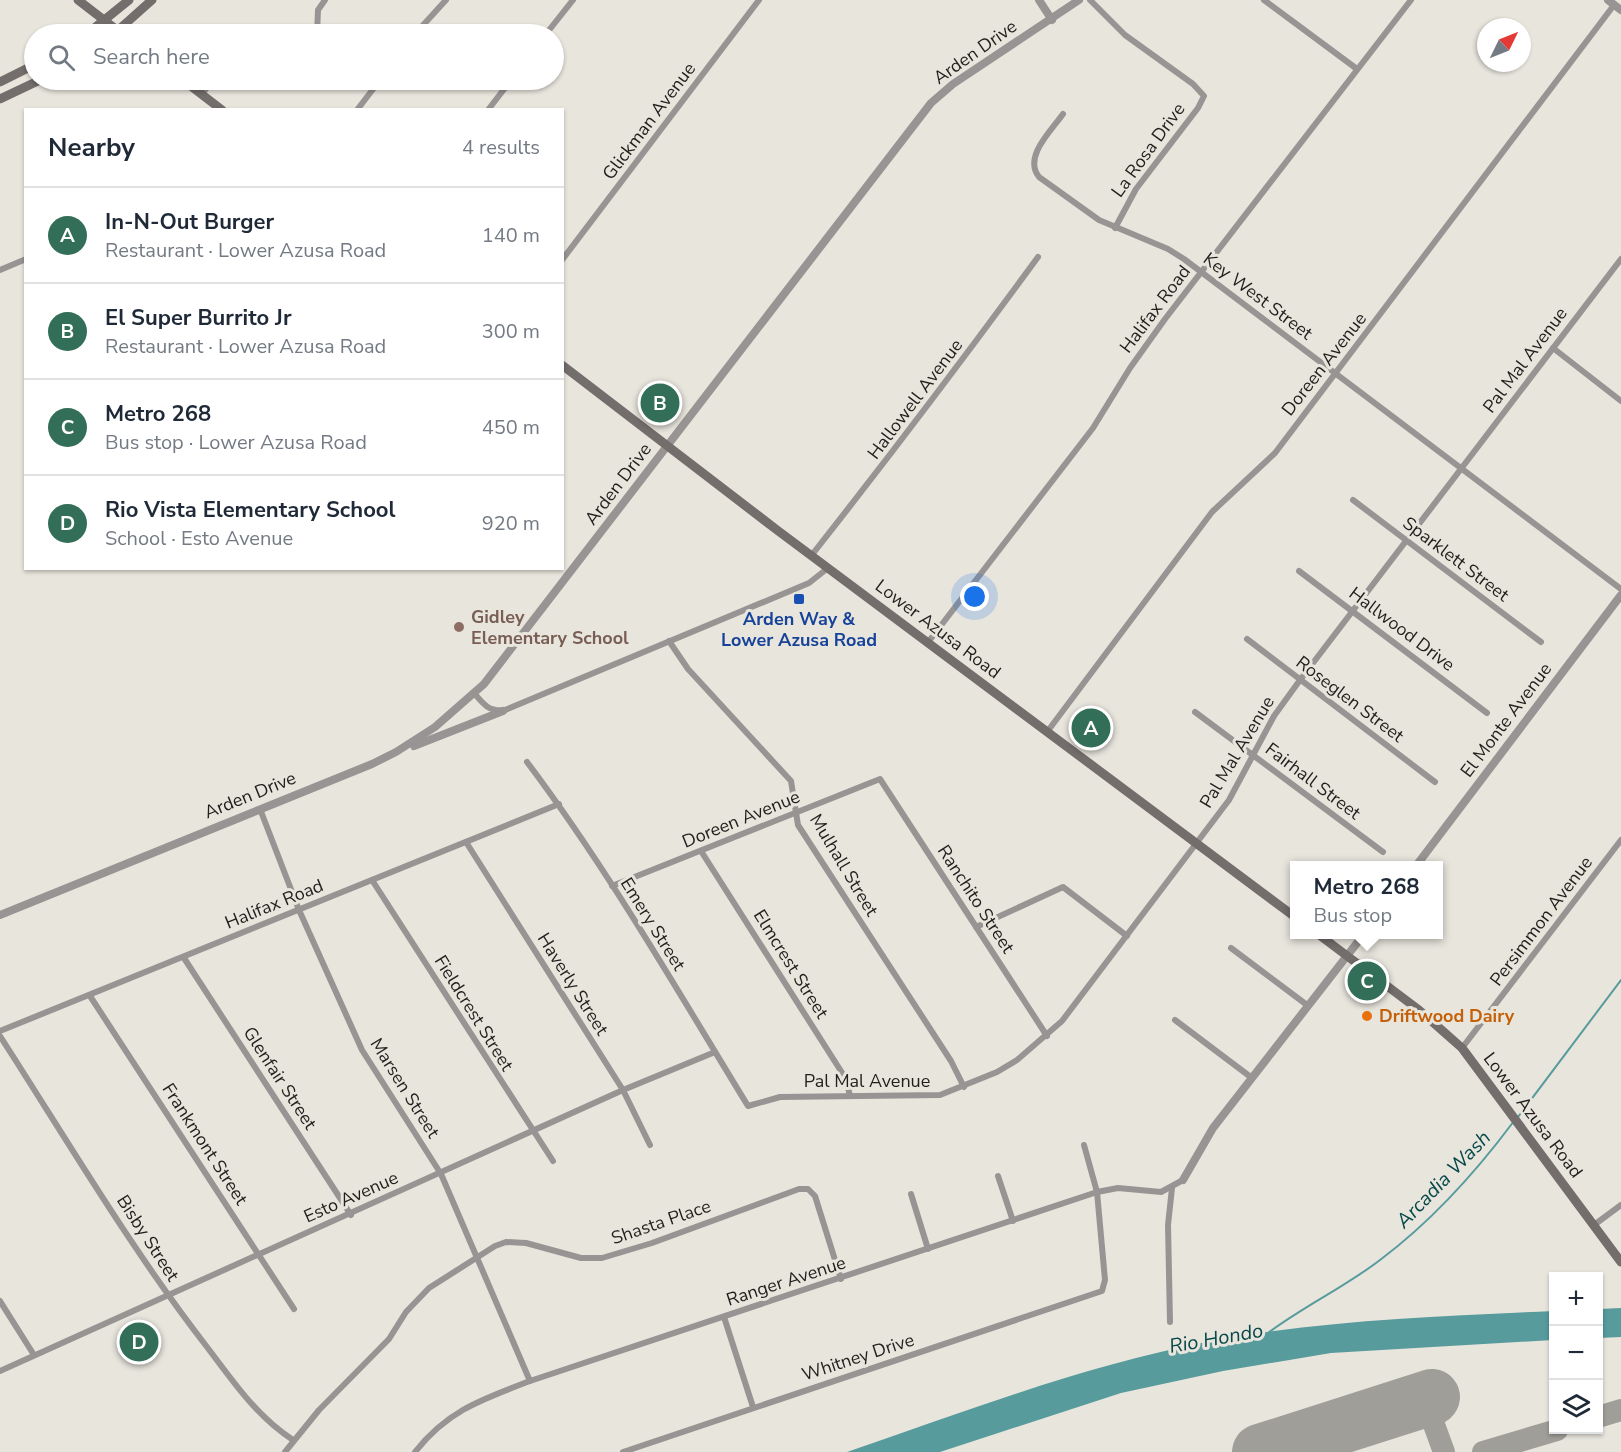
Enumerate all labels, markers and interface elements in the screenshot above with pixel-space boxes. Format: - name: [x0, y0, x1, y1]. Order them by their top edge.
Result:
- street label: Arden Drive: [928, 14, 1022, 90]
- north arrow: [1477, 18, 1531, 72]
- search box: [24, 24, 564, 90]
- icon: search: [45, 41, 78, 74]
- text: Search here: [93, 42, 210, 72]
- street label: Glickman Avenue: [597, 57, 701, 185]
- street label: La Rosa Drive: [1106, 98, 1190, 202]
- text: Nearby: [48, 130, 135, 165]
- text: 4 results: [462, 134, 540, 161]
- text: In-N-Out Burger: [105, 207, 274, 237]
- text: A: [60, 222, 75, 249]
- text: 140 m: [482, 222, 540, 249]
- text: Restaurant · Lower Azusa Road: [105, 237, 386, 264]
- street label: Key West Street: [1198, 247, 1318, 346]
- street label: Halifax Road: [1114, 260, 1196, 358]
- street label: Pal Mal Avenue: [1477, 302, 1573, 418]
- text: El Super Burrito Jr: [105, 303, 292, 333]
- street label: Doreen Avenue: [1276, 307, 1372, 421]
- text: B: [61, 318, 74, 345]
- text: 300 m: [482, 318, 540, 345]
- text: Restaurant · Lower Azusa Road: [105, 333, 386, 360]
- street label: Hallowell Avenue: [862, 334, 968, 464]
- pin: B: [640, 380, 680, 426]
- text: Metro 268: [105, 399, 211, 429]
- text: C: [61, 414, 74, 441]
- text: 450 m: [482, 414, 540, 441]
- text: Bus stop · Lower Azusa Road: [105, 429, 367, 456]
- street label: Arden Drive: [579, 438, 657, 530]
- text: Rio Vista Elementary School: [105, 495, 396, 525]
- text: D: [60, 510, 75, 537]
- text: 920 m: [482, 510, 540, 537]
- street label: Sparklett Street: [1398, 511, 1515, 607]
- text: School · Esto Avenue: [105, 525, 293, 552]
- street label: Lower Azusa Road: [870, 574, 1006, 684]
- street label: Hallwood Drive: [1344, 581, 1460, 677]
- your location: [960, 582, 989, 611]
- marker: Arden Way & Lower Azusa Road: [792, 592, 806, 606]
- place label: Gidley Elementary School: [471, 605, 629, 650]
- place label: Arden Way & Lower Azusa Road: [721, 607, 877, 652]
- marker: Gidley Elementary School: [452, 620, 466, 634]
- street label: Roseglen Street: [1291, 650, 1409, 748]
- street label: El Monte Avenue: [1455, 658, 1557, 782]
- street label: Pal Mal Avenue: [1194, 692, 1280, 812]
- pin: A: [1072, 706, 1110, 750]
- street label: Fairhall Street: [1260, 737, 1366, 825]
- street label: Arden Drive: [201, 766, 299, 824]
- street label: Doreen Avenue: [679, 784, 803, 854]
- street label: Mulhall Street: [804, 810, 884, 921]
- street label: Ranchito Street: [932, 840, 1020, 958]
- street label: Persimmon Avenue: [1484, 851, 1598, 991]
- popup: [1290, 861, 1443, 939]
- text: Metro 268: [1313, 872, 1420, 902]
- street label: Halifax Road: [221, 873, 327, 935]
- street label: Emery Street: [615, 873, 691, 976]
- text: Bus stop: [1313, 902, 1392, 929]
- street label: Elmcrest Street: [748, 905, 834, 1024]
- street label: Haverly Street: [532, 928, 614, 1040]
- street label: Fieldcrest Street: [429, 951, 520, 1076]
- pin: C: [1348, 958, 1386, 1004]
- place label: Driftwood Dairy: [1379, 1004, 1515, 1028]
- marker: Driftwood Dairy: [1360, 1009, 1374, 1023]
- street label: Glenfair Street: [238, 1022, 323, 1135]
- street label: Marsen Street: [365, 1034, 446, 1143]
- street label: Lower Azusa Road: [1478, 1047, 1588, 1183]
- street label: Pal Mal Avenue: [804, 1069, 930, 1093]
- street label: Frankmont Street: [157, 1079, 254, 1210]
- water label: Arcadia Wash: [1389, 1125, 1497, 1235]
- street label: Esto Avenue: [300, 1165, 402, 1229]
- street label: Bisby Street: [111, 1190, 185, 1286]
- street label: Shasta Place: [608, 1194, 714, 1250]
- street label: Ranger Avenue: [723, 1250, 849, 1312]
- map controls: [1549, 1272, 1603, 1434]
- button: +: [1549, 1272, 1603, 1326]
- water label: Rio Hondo: [1167, 1317, 1265, 1360]
- pin: D: [120, 1320, 158, 1364]
- button: −: [1549, 1326, 1603, 1380]
- street label: Whitney Drive: [799, 1328, 917, 1386]
- button: layers: [1549, 1380, 1603, 1434]

